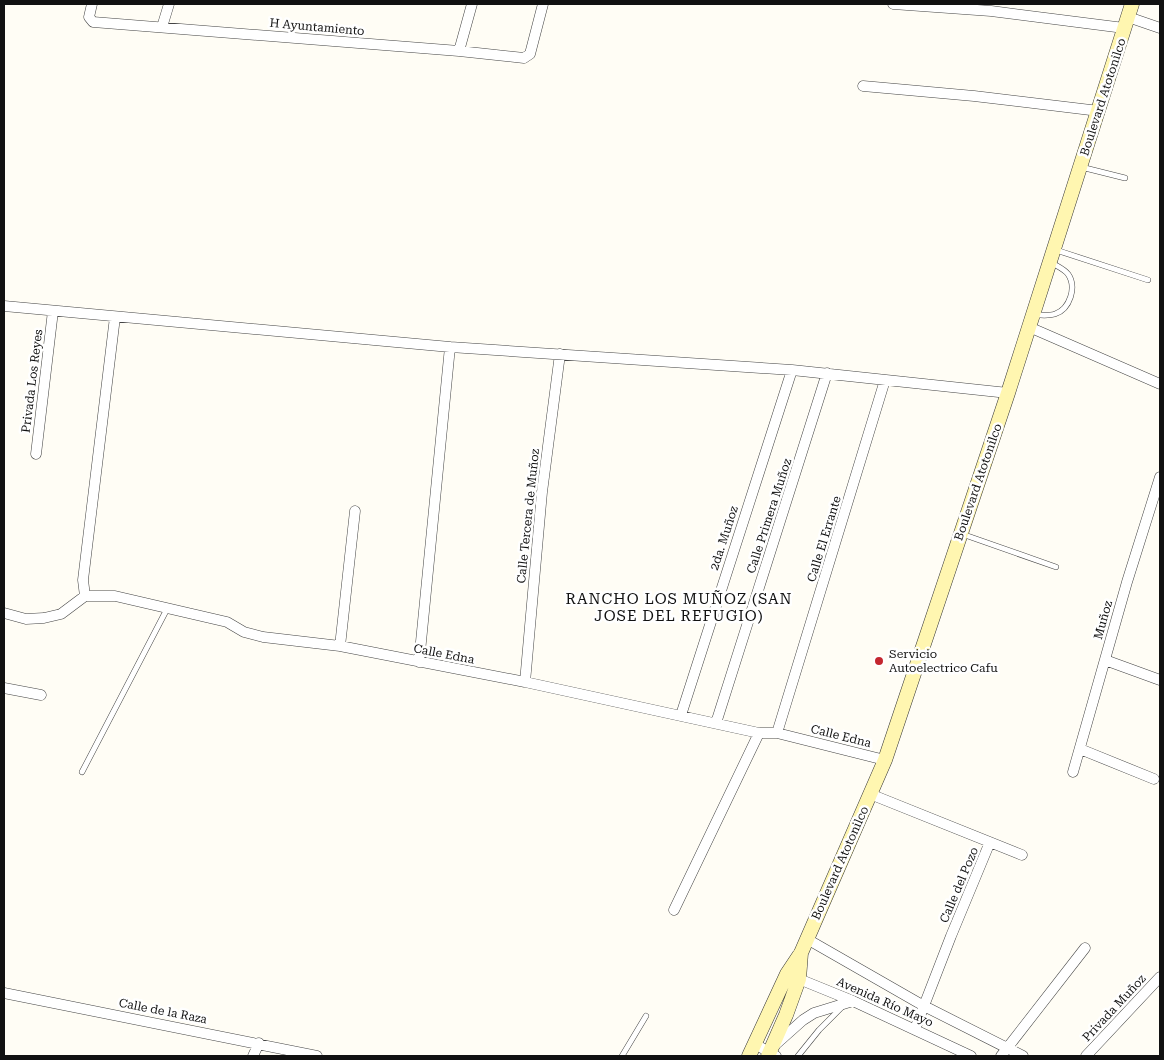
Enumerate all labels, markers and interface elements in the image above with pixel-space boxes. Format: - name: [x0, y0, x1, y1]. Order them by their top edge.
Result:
- street label: H Ayuntamiento: [269, 16, 365, 38]
- street label: Boulevard Atotonilco: [1077, 36, 1129, 158]
- street label: Privada Los Reyes: [19, 328, 45, 434]
- street label: Boulevard Atotonilco: [951, 422, 1005, 542]
- street label: Calle Tercera de Muñoz: [514, 448, 542, 584]
- street label: Calle Primera Muñoz: [744, 456, 794, 575]
- street label: Calle El Errante: [804, 494, 844, 584]
- street label: 2da. Muñoz: [707, 504, 741, 572]
- district label: RANCHO LOS MUÑOZ (SAN JOSE DEL REFUGIO): [565, 590, 793, 625]
- street label: Muñoz: [1091, 599, 1115, 641]
- street label: Calle Edna: [412, 641, 476, 667]
- place label: Servicio Autoelectrico Cafu: [889, 647, 998, 675]
- marker: Servicio Autoelectrico Cafu: [873, 655, 885, 667]
- street label: Calle Edna: [809, 722, 873, 750]
- street label: Boulevard Atotonilco: [809, 804, 871, 922]
- street label: Calle del Pozo: [937, 845, 981, 925]
- street label: Privada Muñoz: [1079, 971, 1149, 1044]
- street label: Avenida Río Mayo: [834, 974, 936, 1030]
- street label: Calle de la Raza: [118, 996, 209, 1027]

